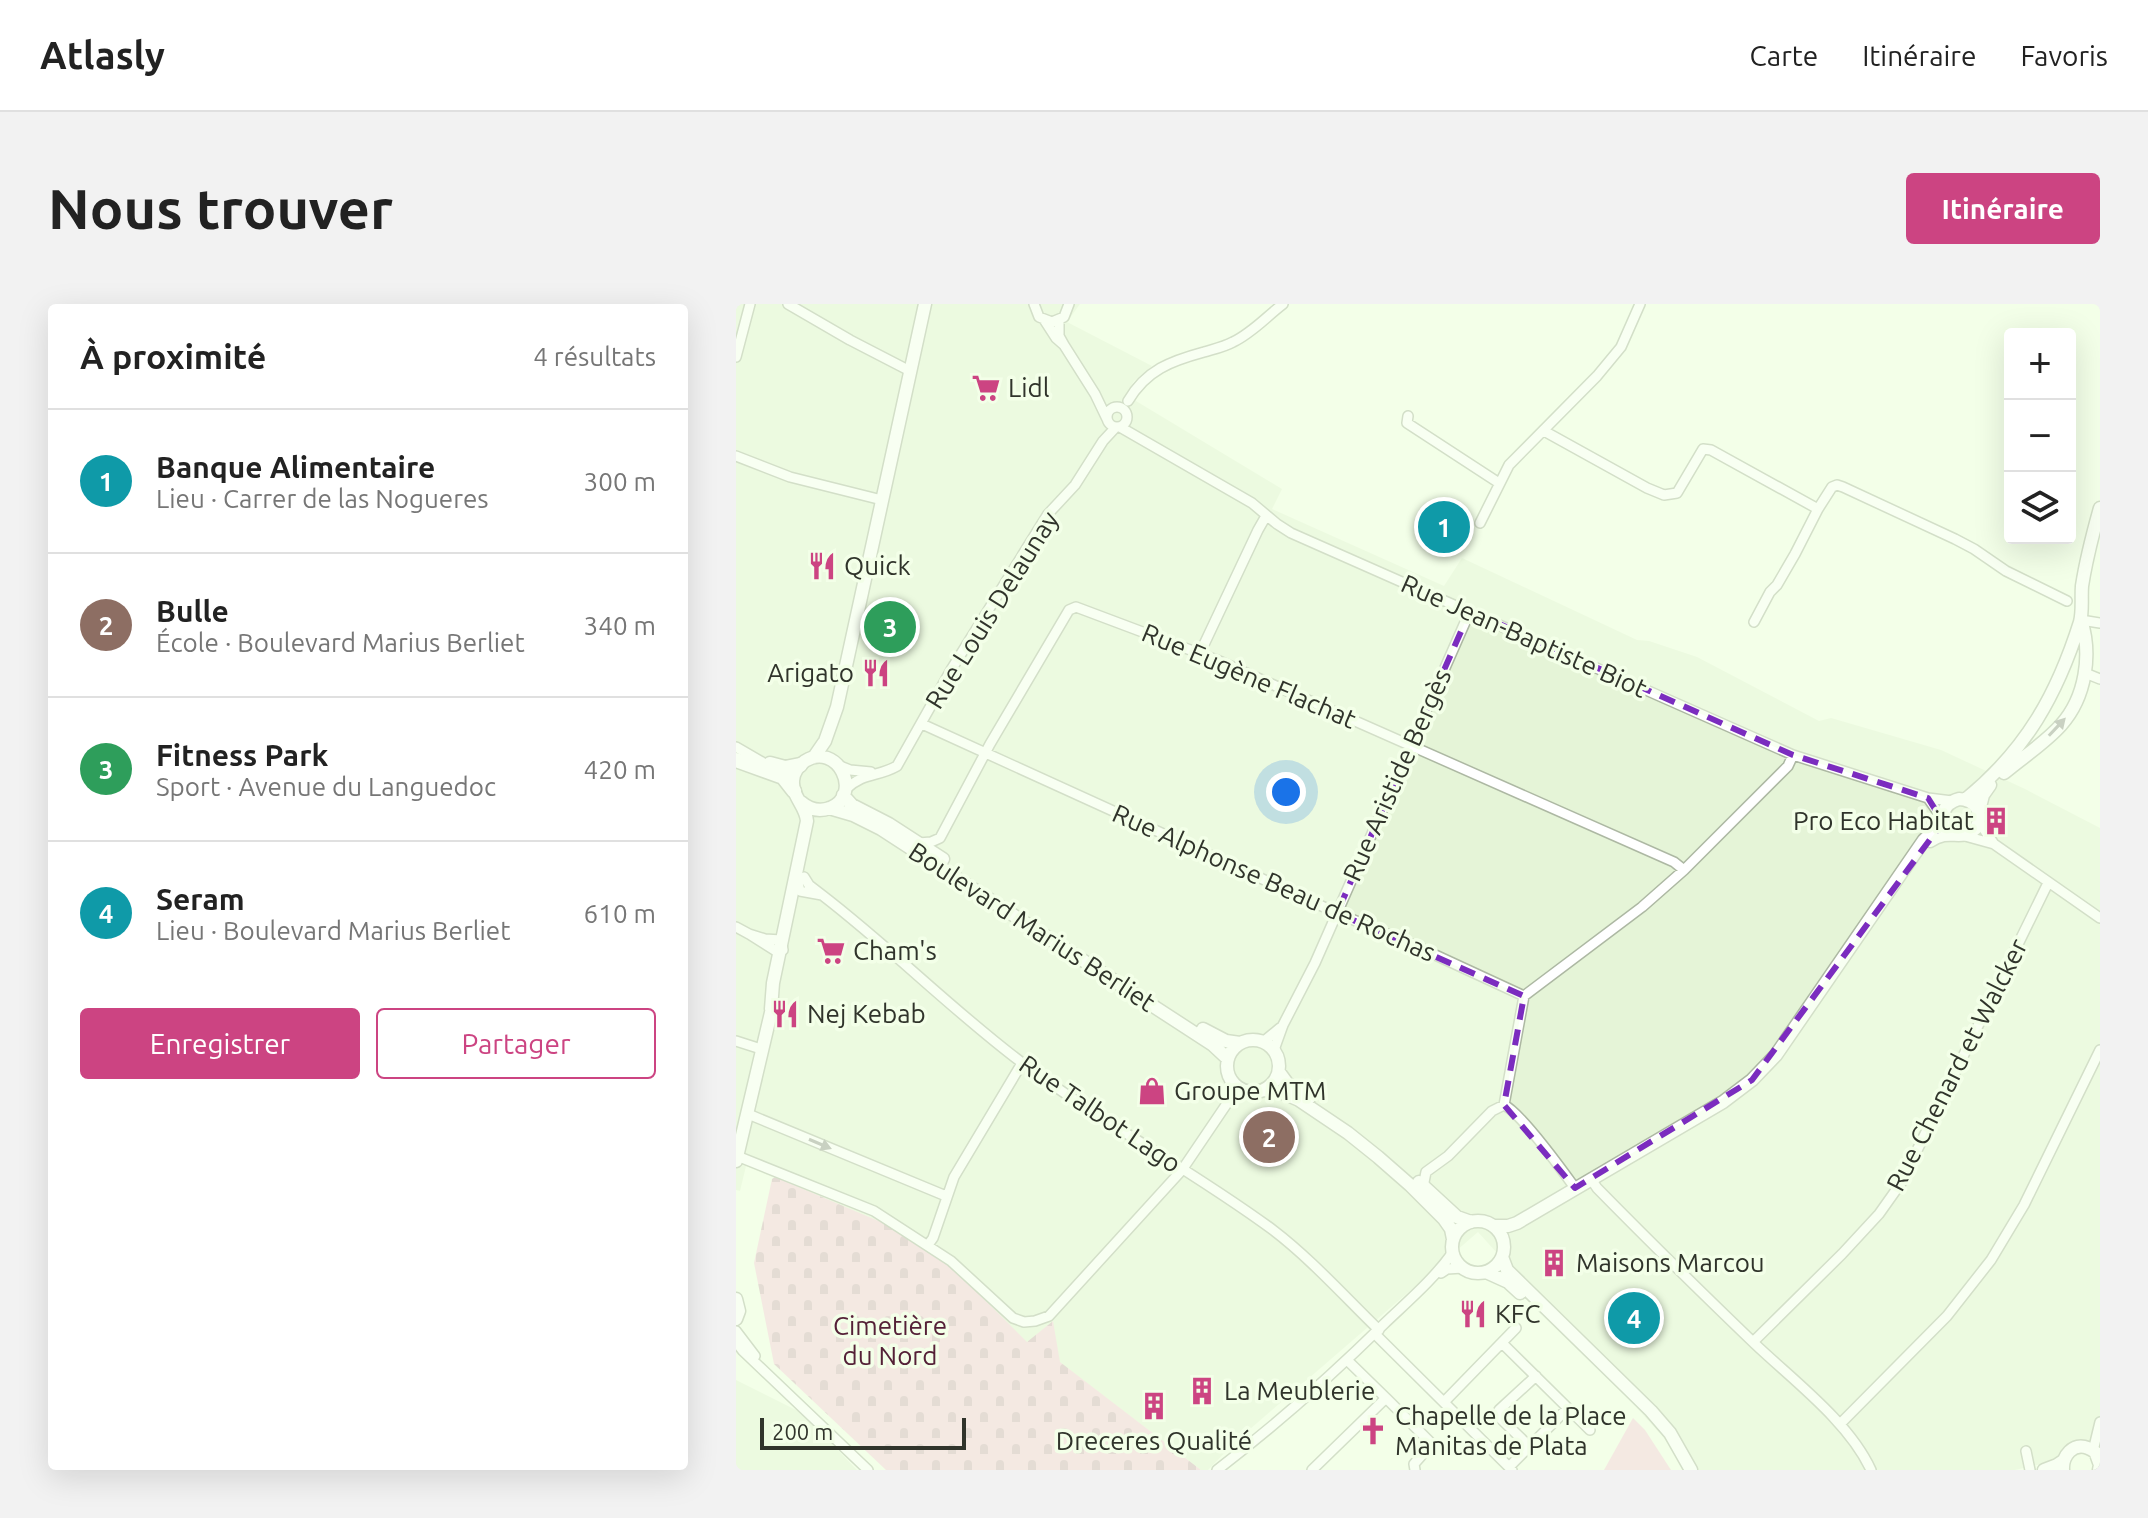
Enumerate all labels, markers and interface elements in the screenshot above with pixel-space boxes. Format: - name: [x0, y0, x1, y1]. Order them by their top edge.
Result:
- text: Atlasly: [40, 34, 165, 76]
- text: Carte: [1750, 40, 1818, 71]
- text: Itinéraire: [1862, 40, 1976, 71]
- text: Favoris: [2020, 40, 2108, 71]
- button: Itinéraire: [1906, 173, 2100, 244]
- text: Nous trouver: [48, 177, 393, 240]
- map controls: [2004, 328, 2076, 544]
- button: +: [2004, 328, 2076, 400]
- text: À proximité: [80, 337, 266, 375]
- text: 4 résultats: [533, 342, 656, 371]
- supermarket icon: Lidl: [971, 373, 1001, 403]
- place label: Lidl: [1008, 373, 1050, 402]
- button: −: [2004, 400, 2076, 472]
- text: Banque Alimentaire: [156, 450, 435, 484]
- text: 1: [99, 467, 113, 496]
- text: 300 m: [584, 467, 656, 496]
- button: layers: [2004, 472, 2076, 544]
- text: Lieu · Carrer de las Nogueres: [156, 484, 489, 513]
- pin: 1: [1418, 497, 1470, 557]
- street label: Rue Louis Delaunay: [919, 506, 1064, 714]
- restaurant icon: Quick: [807, 551, 837, 581]
- place label: Quick: [844, 551, 911, 580]
- street label: Rue Jean-Baptiste Biot: [1397, 568, 1652, 703]
- text: Bulle: [156, 594, 229, 628]
- pin: 3: [864, 597, 916, 657]
- text: 2: [99, 611, 113, 640]
- text: 340 m: [584, 611, 656, 640]
- street label: Rue Eugène Flachat: [1138, 617, 1360, 734]
- text: École · Boulevard Marius Berliet: [156, 628, 525, 657]
- place label: Arigato: [767, 658, 854, 687]
- restaurant icon: Arigato: [861, 658, 891, 688]
- street label: Rue Aristide Bergès: [1337, 664, 1456, 885]
- one-way arrow: [2048, 718, 2066, 737]
- text: Fitness Park: [156, 738, 328, 772]
- text: 3: [99, 755, 113, 784]
- text: 420 m: [584, 755, 656, 784]
- text: Sport · Avenue du Languedoc: [156, 772, 496, 801]
- your location: [1266, 772, 1306, 812]
- street label: Rue Alphonse Beau de Rochas: [1108, 798, 1440, 967]
- place label: Pro Eco Habitat: [1793, 806, 1974, 835]
- building icon: Pro Eco Habitat: [1981, 806, 2011, 836]
- street label: Boulevard Marius Berliet: [904, 836, 1161, 1017]
- text: Seram: [156, 882, 245, 916]
- text: 4: [99, 899, 113, 928]
- text: 610 m: [584, 899, 656, 928]
- text: Lieu · Boulevard Marius Berliet: [156, 916, 510, 945]
- street label: Rue Chenard et Walcker: [1880, 934, 2033, 1196]
- supermarket icon: Cham's: [816, 936, 846, 966]
- place label: Cham's: [853, 936, 937, 965]
- restaurant icon: Nej Kebab: [770, 999, 800, 1029]
- place label: Nej Kebab: [807, 999, 926, 1028]
- button: Enregistrer: [80, 1008, 360, 1079]
- button: Partager: [376, 1008, 656, 1079]
- street label: Rue Talbot Lago: [1014, 1049, 1186, 1178]
- shop icon: Groupe MTM: [1137, 1076, 1167, 1106]
- place label: Groupe MTM: [1174, 1076, 1326, 1105]
- pin: 2: [1243, 1107, 1295, 1167]
- one-way arrow: [808, 1137, 832, 1150]
- building icon: Maisons Marcou: [1539, 1248, 1569, 1278]
- place label: Maisons Marcou: [1576, 1248, 1765, 1277]
- pin: 4: [1608, 1288, 1660, 1348]
- restaurant icon: KFC: [1458, 1299, 1488, 1329]
- place label: KFC: [1495, 1299, 1540, 1328]
- park label: Cimetière du Nord: [833, 1311, 947, 1370]
- building icon: La Meublerie: [1187, 1376, 1217, 1406]
- place label: La Meublerie: [1224, 1376, 1375, 1405]
- building icon: Dreceres Qualité: [1139, 1391, 1169, 1421]
- place label: Chapelle de la Place Manitas de Plata: [1395, 1401, 1626, 1460]
- scale bar: [760, 1414, 966, 1450]
- church icon: Chapelle de la Place Manitas de Plata: [1358, 1416, 1388, 1446]
- text: 200 m: [772, 1419, 833, 1444]
- place label: Dreceres Qualité: [1056, 1426, 1252, 1455]

